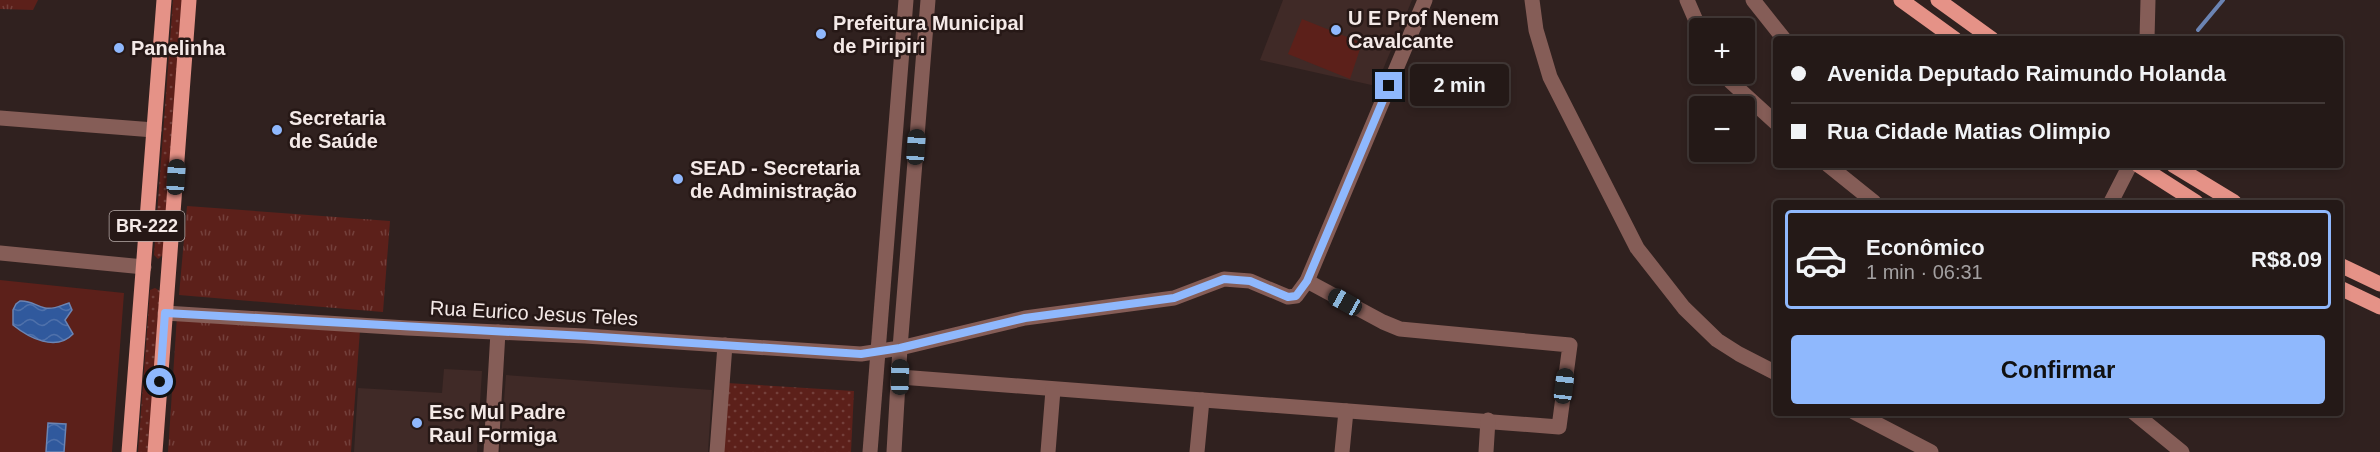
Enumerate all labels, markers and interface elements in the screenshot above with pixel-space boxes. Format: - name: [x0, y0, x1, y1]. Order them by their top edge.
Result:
- place label: U E Prof Nenem Cavalcante: [1348, 7, 1499, 52]
- place label: Prefeitura Municipal de Piripiri: [833, 12, 1024, 57]
- map controls: [1689, 18, 1755, 162]
- button: +: [1689, 18, 1755, 84]
- marker: U E Prof Nenem Cavalcante: [1329, 23, 1343, 37]
- marker: Prefeitura Municipal de Piripiri: [814, 27, 828, 41]
- place label: Panelinha: [131, 37, 226, 59]
- marker: Panelinha: [112, 41, 126, 55]
- text: Avenida Deputado Raimundo Holanda: [1827, 61, 2226, 86]
- callout: 2 min: [1410, 65, 1509, 107]
- route end: [1375, 72, 1402, 99]
- text: 2 min: [1433, 74, 1486, 96]
- button: −: [1689, 96, 1755, 162]
- place label: Secretaria de Saúde: [289, 107, 387, 152]
- text: Rua Cidade Matias Olimpio: [1827, 119, 2111, 144]
- marker: Secretaria de Saúde: [270, 123, 284, 137]
- car: [906, 128, 926, 166]
- place label: SEAD - Secretaria de Administração: [690, 157, 861, 202]
- car: [166, 158, 186, 196]
- marker: SEAD - Secretaria de Administração: [671, 172, 685, 186]
- road number: BR-222: [110, 211, 184, 241]
- icon: car: [1794, 233, 1848, 287]
- text: Econômico: [1866, 235, 1985, 260]
- text: R$8.09: [2251, 247, 2322, 272]
- text: 1 min · 06:31: [1866, 261, 1983, 283]
- car: [1325, 285, 1365, 319]
- street label: Rua Eurico Jesus Teles: [429, 297, 639, 329]
- button: Confirmar: [1791, 335, 2325, 404]
- car: [891, 359, 909, 395]
- car: [1553, 367, 1575, 405]
- route start: [146, 368, 173, 395]
- place label: Esc Mul Padre Raul Formiga: [429, 401, 566, 446]
- marker: Esc Mul Padre Raul Formiga: [410, 416, 424, 430]

